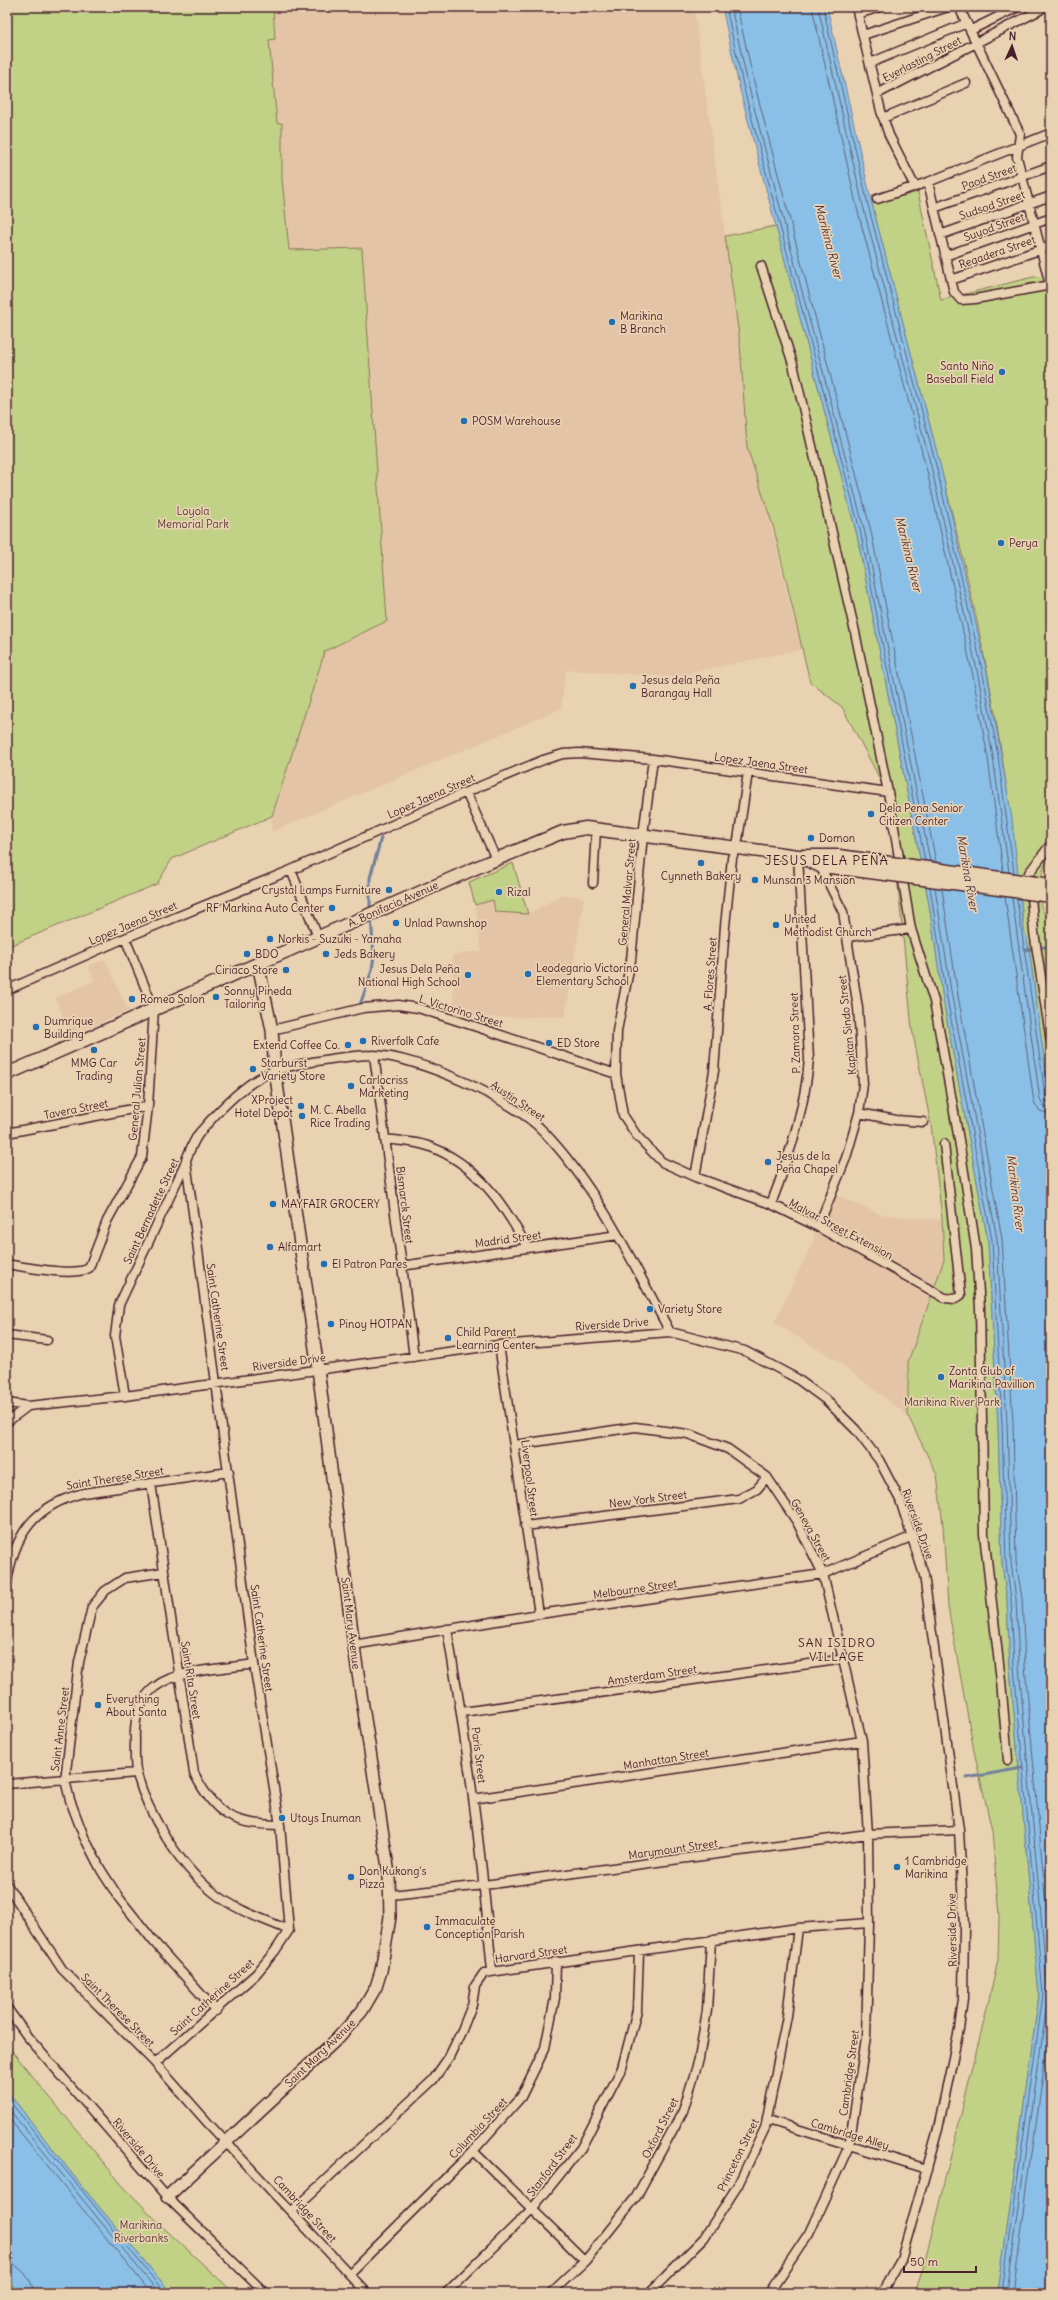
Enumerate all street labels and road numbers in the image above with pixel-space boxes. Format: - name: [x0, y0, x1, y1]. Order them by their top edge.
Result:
- street label: Everlasting Street: [880, 33, 964, 85]
- street label: Paod Street: [960, 161, 1019, 193]
- street label: Sudsod Street: [957, 187, 1027, 223]
- street label: Suyod Street: [962, 209, 1026, 244]
- street label: Regadera Street: [957, 232, 1037, 272]
- street label: Lopez Jaena Street: [713, 749, 809, 777]
- street label: Lopez Jaena Street: [385, 770, 477, 822]
- street label: General Malvar Street: [615, 838, 639, 946]
- street label: A. Bonifacio Avenue: [346, 878, 440, 930]
- street label: Lopez Jaena Street: [87, 898, 179, 948]
- street label: A. Flores Street: [700, 936, 720, 1011]
- street label: Kapitan Sindo Street: [835, 974, 859, 1076]
- street label: L. Victorino Street: [417, 992, 505, 1031]
- street label: P. Zamora Street: [787, 992, 803, 1074]
- street label: General Julian Street: [126, 1037, 149, 1141]
- street label: Austin Street: [488, 1078, 548, 1125]
- street label: Tavera Street: [43, 1096, 110, 1122]
- street label: Saint Bernadette Street: [120, 1156, 182, 1266]
- street label: Bismarck Street: [393, 1165, 417, 1245]
- street label: Malvar Street Extension: [787, 1196, 895, 1262]
- street label: Madrid Street: [474, 1227, 542, 1251]
- street label: Saint Catherine Street: [204, 1262, 232, 1372]
- street label: Riverside Drive: [575, 1314, 649, 1334]
- street label: Riverside Drive: [252, 1350, 327, 1374]
- street label: Liverpool Street: [518, 1439, 542, 1517]
- street label: Saint Therese Street: [65, 1463, 165, 1493]
- street label: New York Street: [608, 1487, 688, 1511]
- street label: Riverside Drive: [899, 1487, 937, 1561]
- street label: Geneva Street: [788, 1496, 834, 1564]
- street label: Saint Mary Avenue: [338, 1576, 364, 1670]
- street label: Melbourne Street: [592, 1576, 678, 1602]
- street label: Saint Catherine Street: [248, 1583, 276, 1693]
- street label: Saint Rita Street: [178, 1640, 204, 1720]
- street label: Amsterdam Street: [606, 1662, 698, 1688]
- street label: Saint Anne Street: [48, 1686, 72, 1772]
- street label: Paris Street: [469, 1726, 489, 1784]
- street label: Manhattan Street: [622, 1745, 710, 1773]
- street label: Marymount Street: [627, 1836, 719, 1862]
- street label: Riverside Drive: [944, 1893, 960, 1967]
- street label: Harvard Street: [494, 1942, 568, 1966]
- street label: Saint Catherine Street: [167, 1955, 257, 2038]
- street label: Saint Therese Street: [78, 1970, 158, 2050]
- street label: Saint Mary Avenue: [282, 2016, 358, 2090]
- street label: Cambridge Street: [836, 2029, 862, 2117]
- street label: Columbia Street: [446, 2094, 510, 2162]
- street label: Oxford Street: [639, 2095, 681, 2161]
- street label: Riverside Drive: [110, 2115, 168, 2181]
- street label: Cambridge Alley: [809, 2115, 891, 2153]
- street label: Princeton Street: [714, 2116, 762, 2194]
- street label: Stanford Street: [524, 2131, 580, 2199]
- street label: Cambridge Street: [270, 2173, 340, 2246]

